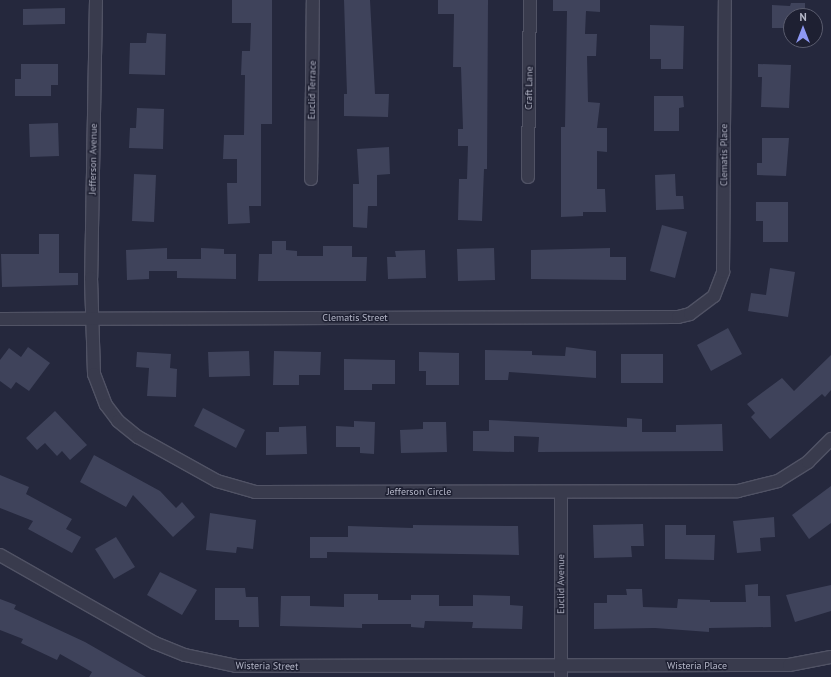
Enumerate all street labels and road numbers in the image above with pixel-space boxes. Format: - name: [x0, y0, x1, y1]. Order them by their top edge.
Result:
- street label: Euclid Terrace: [305, 60, 319, 120]
- street label: Craft Lane: [523, 66, 535, 110]
- street label: Jefferson Avenue: [86, 123, 100, 195]
- street label: Clematis Place: [718, 124, 730, 186]
- street label: Clematis Street: [322, 312, 388, 324]
- street label: Jefferson Circle: [387, 486, 451, 498]
- street label: Euclid Avenue: [555, 554, 567, 614]
- street label: Wisteria Street: [236, 659, 298, 673]
- street label: Wisteria Place: [667, 660, 727, 672]

